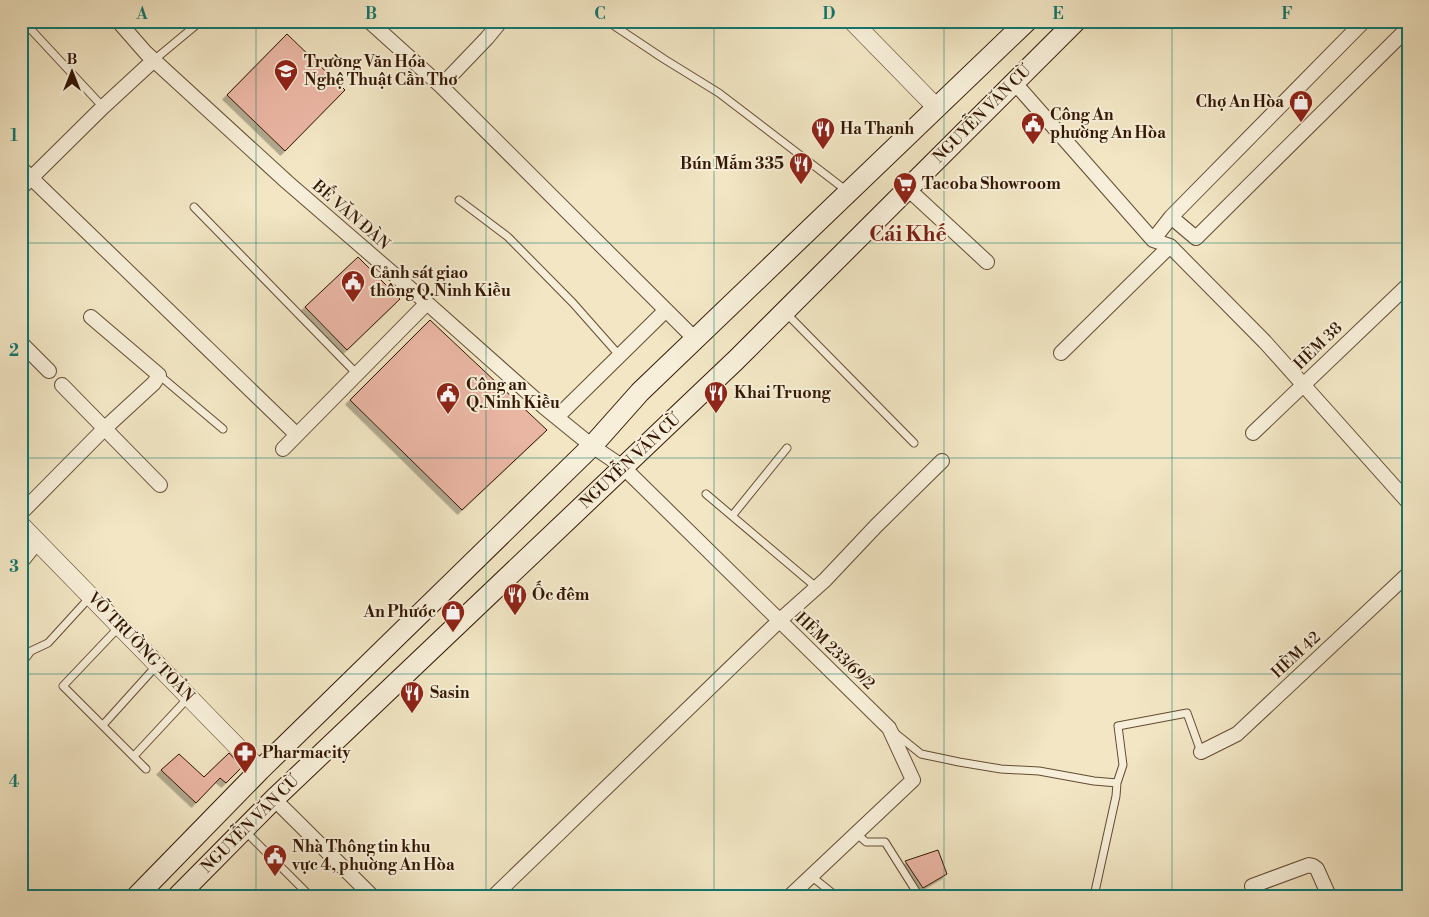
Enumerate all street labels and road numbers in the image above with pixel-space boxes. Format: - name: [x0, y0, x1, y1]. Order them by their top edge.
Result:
- street label: NGUYỄN VĂN CỪ: [925, 57, 1035, 167]
- street label: BẾ VĂN ĐÀN: [307, 172, 396, 254]
- street label: HÈM 38: [1288, 316, 1347, 374]
- street label: NGUYỄN VĂN CỪ: [572, 405, 685, 513]
- street label: VÕ TRƯỜNG TOẢN: [83, 585, 201, 706]
- street label: HẺM 233/69/2: [791, 607, 880, 694]
- street label: HÈM 42: [1266, 626, 1325, 683]
- street label: NGUYỄN VĂN CỪ: [193, 767, 303, 877]

